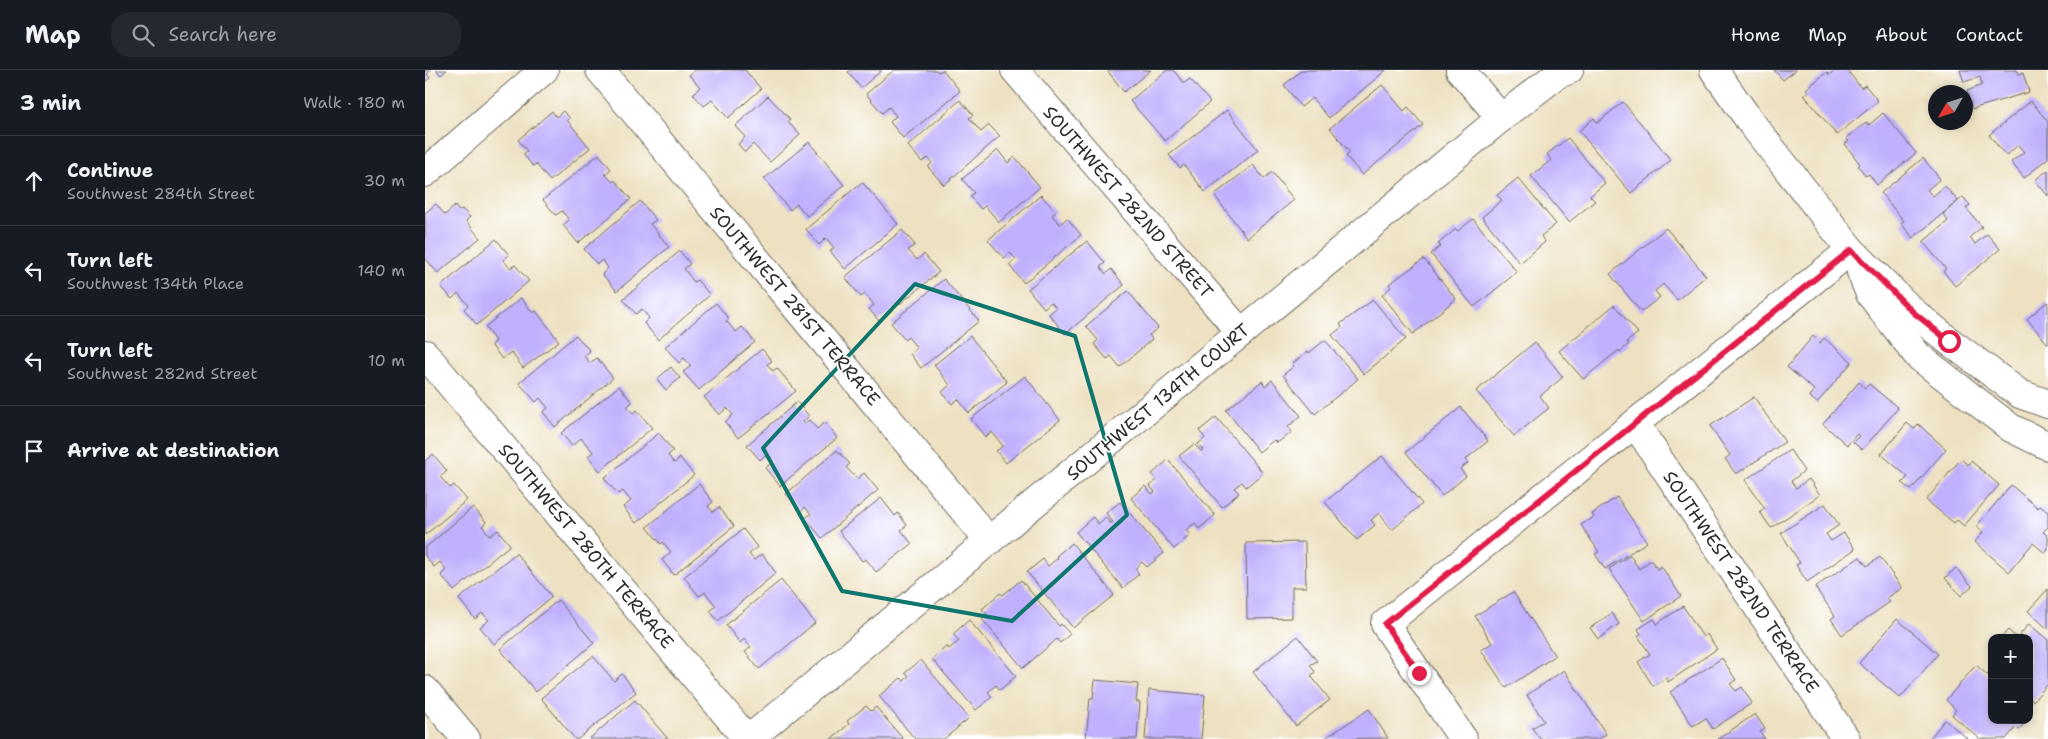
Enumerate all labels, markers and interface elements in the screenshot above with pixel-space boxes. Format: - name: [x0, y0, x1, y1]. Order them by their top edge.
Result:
- search box: [111, 12, 461, 57]
- text: Map: [25, 19, 81, 51]
- icon: search: [129, 21, 157, 49]
- text: Search here: [169, 22, 277, 47]
- text: Home: [1731, 23, 1780, 47]
- text: Map: [1808, 23, 1847, 47]
- text: About: [1875, 23, 1928, 47]
- text: Contact: [1956, 23, 2023, 47]
- north arrow: [1928, 85, 1973, 130]
- text: 3 min: [20, 89, 81, 117]
- text: Walk · 180 m: [303, 92, 405, 113]
- street label: SOUTHWEST 282ND STREET: [1038, 101, 1218, 303]
- text: Continue: [67, 158, 153, 183]
- icon: ahead: [20, 167, 48, 195]
- text: 30 m: [364, 170, 405, 191]
- text: Southwest 284th Street: [67, 183, 255, 204]
- street label: SOUTHWEST 281ST TERRACE: [704, 201, 886, 411]
- text: Turn left: [67, 248, 153, 273]
- icon: left: [20, 257, 48, 285]
- text: 140 m: [358, 260, 405, 281]
- text: Southwest 134th Place: [67, 273, 244, 294]
- street label: SOUTHWEST 134TH COURT: [1061, 318, 1255, 486]
- route start: [1938, 330, 1961, 353]
- text: Turn left: [67, 338, 153, 363]
- icon: left: [20, 347, 48, 375]
- text: 10 m: [368, 350, 405, 371]
- text: Southwest 282nd Street: [67, 363, 257, 384]
- icon: arrive: [20, 437, 48, 465]
- text: Arrive at destination: [67, 438, 279, 463]
- street label: SOUTHWEST 280TH TERRACE: [493, 438, 679, 654]
- street label: SOUTHWEST 282ND TERRACE: [1657, 466, 1825, 698]
- map controls: [1988, 634, 2033, 724]
- button: +: [1988, 634, 2033, 679]
- route end: [1408, 662, 1431, 685]
- button: −: [1988, 679, 2033, 724]

